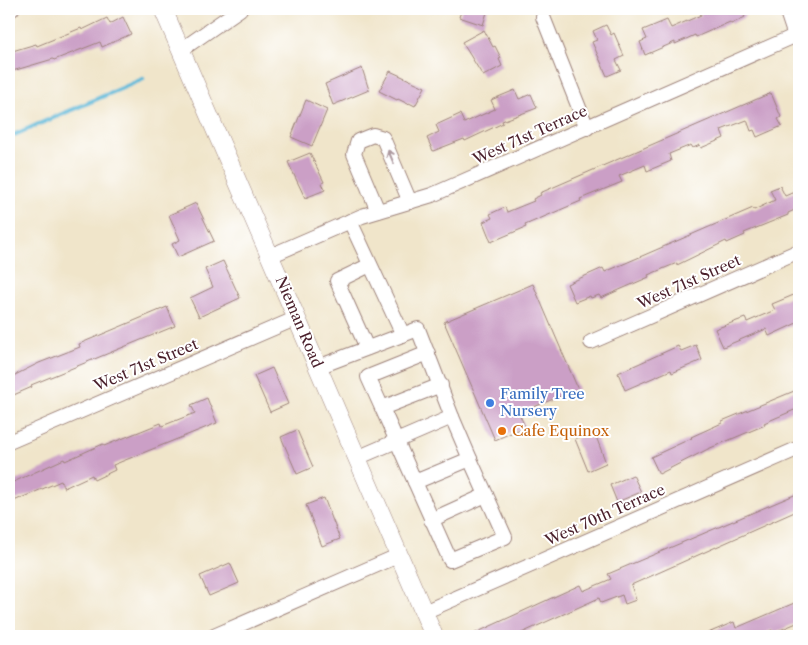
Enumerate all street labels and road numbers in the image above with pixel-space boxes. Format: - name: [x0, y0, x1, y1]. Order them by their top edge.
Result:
- street label: West 71st Terrace: [469, 101, 590, 169]
- street label: West 71st Street: [633, 250, 744, 313]
- street label: Nieman Road: [272, 273, 327, 370]
- street label: West 71st Street: [90, 334, 201, 395]
- street label: West 70th Terrace: [541, 480, 668, 550]

